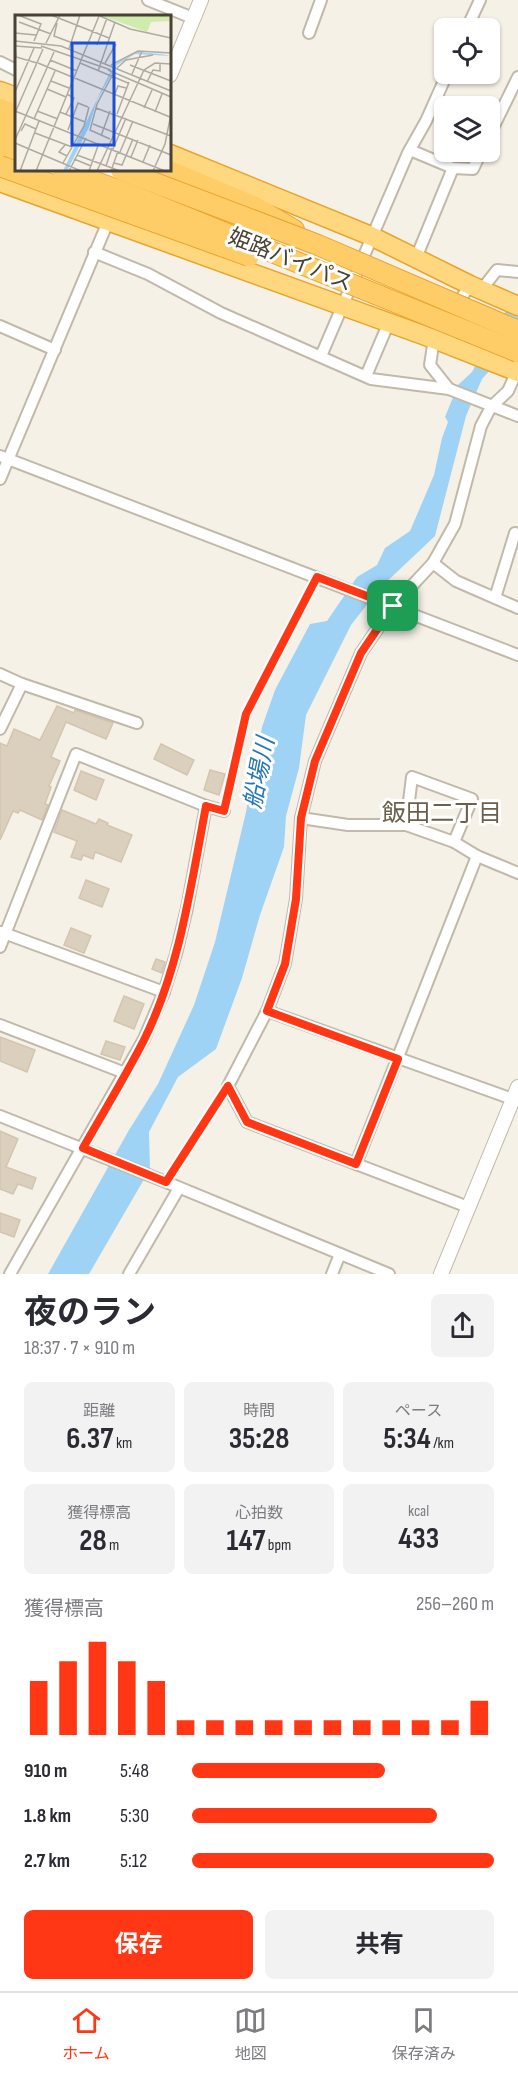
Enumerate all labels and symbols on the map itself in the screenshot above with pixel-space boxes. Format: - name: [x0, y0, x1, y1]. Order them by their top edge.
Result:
- inset map: [15, 15, 171, 171]
- street label: 姫路バイパス: [224, 223, 356, 298]
- pin: [367, 580, 418, 631]
- water label: 船場川: [238, 732, 281, 811]
- district label: 飯田二丁目: [382, 799, 502, 828]

